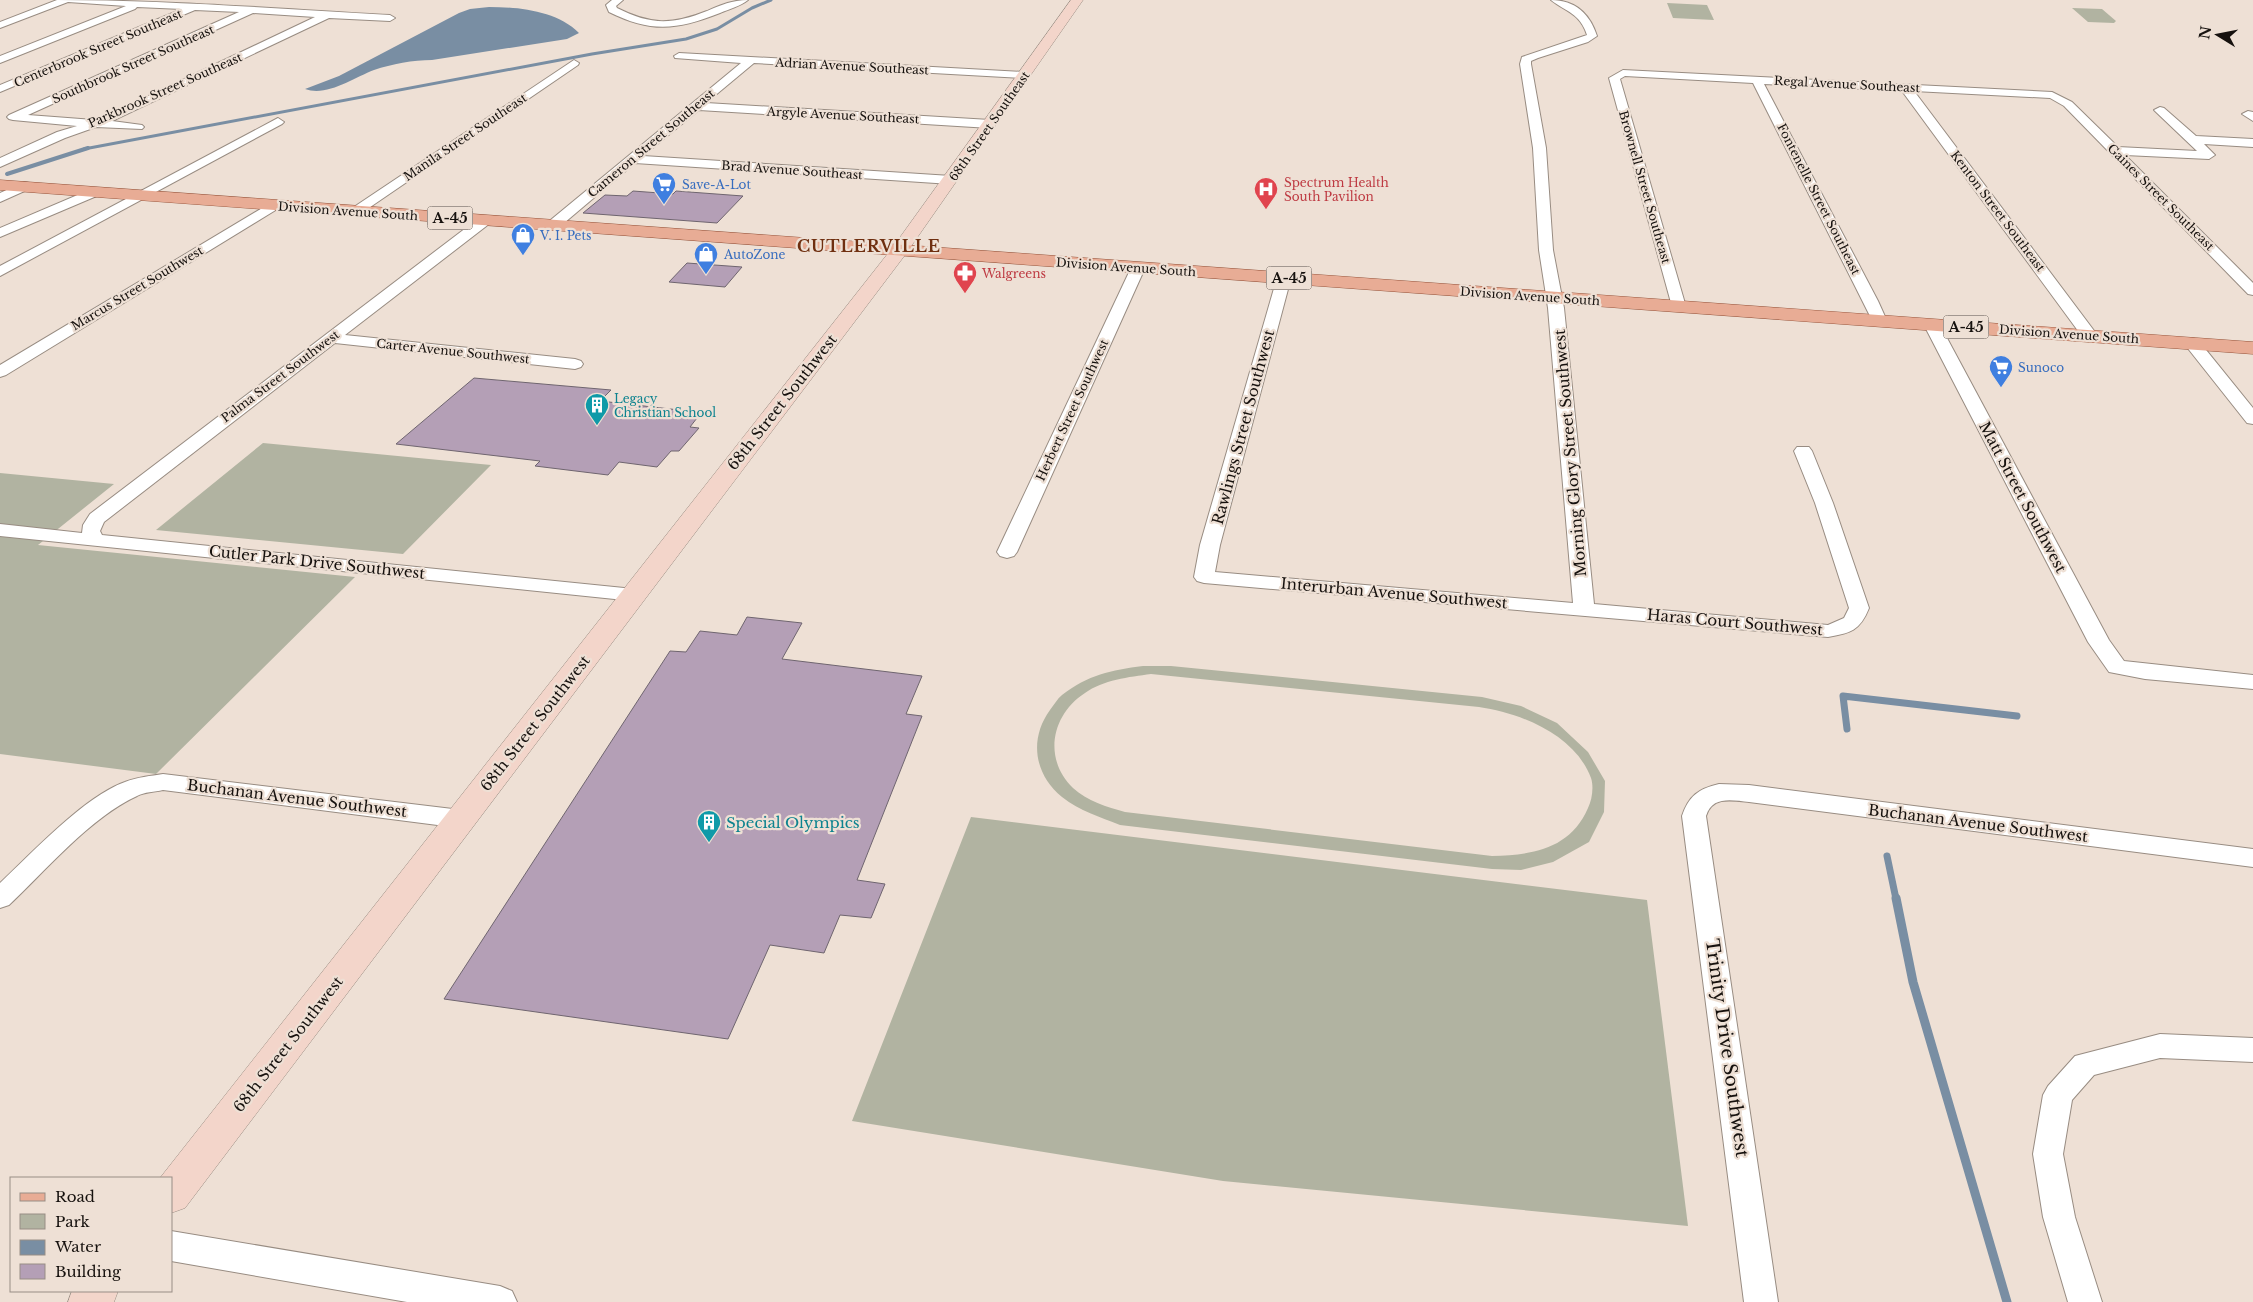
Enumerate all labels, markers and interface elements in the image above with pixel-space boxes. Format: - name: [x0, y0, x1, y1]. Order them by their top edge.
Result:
- street label: Centerbrook Street Southeast: [12, 6, 185, 90]
- north arrow: [2193, 10, 2243, 60]
- street label: Southbrook Street Southeast: [50, 21, 217, 107]
- text: N: [2195, 25, 2215, 41]
- street label: Parkbrook Street Southeast: [86, 49, 245, 131]
- street label: Adrian Avenue Southeast: [774, 54, 930, 78]
- street label: 68th Street Southeast: [945, 68, 1033, 184]
- street label: Regal Avenue Southeast: [1774, 73, 1921, 95]
- street label: Cameron Street Southeast: [585, 85, 718, 200]
- street label: Manila Street Southeast: [401, 90, 530, 184]
- street label: Argyle Avenue Southeast: [765, 103, 920, 127]
- street label: Brownell Street Southeast: [1616, 109, 1674, 266]
- street label: Fontenelle Street Southeast: [1774, 121, 1864, 278]
- street label: Gaines Street Southeast: [2105, 141, 2218, 254]
- street label: Kenton Street Southeast: [1948, 147, 2049, 275]
- street label: Brad Avenue Southeast: [721, 158, 864, 182]
- supermarket icon: Save-A-Lot: [651, 171, 677, 205]
- place label: Spectrum Health South Pavilion: [1284, 175, 1389, 204]
- hospital icon: Spectrum Health South Pavilion: [1253, 176, 1279, 210]
- place label: Save-A-Lot: [682, 177, 751, 192]
- street label: Division Avenue South: [278, 199, 418, 223]
- road number: A-45: [428, 207, 472, 230]
- shop icon: V. I. Pets: [510, 222, 536, 256]
- place label: V. I. Pets: [539, 228, 591, 243]
- district label: CUTLERVILLE: [797, 236, 941, 256]
- shop icon: AutoZone: [693, 241, 719, 275]
- street label: Marcus Street Southwest: [68, 242, 206, 333]
- place label: AutoZone: [723, 247, 786, 262]
- street label: Division Avenue South: [1056, 255, 1196, 279]
- pharmacy icon: Walgreens: [952, 260, 978, 294]
- place label: Walgreens: [981, 266, 1046, 281]
- road number: A-45: [1266, 266, 1312, 290]
- street label: Division Avenue South: [1460, 284, 1600, 308]
- road number: A-45: [1944, 316, 1988, 338]
- street label: Division Avenue South: [1999, 322, 2139, 346]
- street label: Palma Street Southwest: [218, 326, 342, 425]
- street label: Rawlings Street Southwest: [1208, 327, 1278, 527]
- street label: Morning Glory Street Southwest: [1550, 328, 1590, 578]
- street label: 68th Street Southwest: [723, 330, 841, 474]
- street label: Carter Avenue Southwest: [376, 335, 531, 367]
- street label: Herbert Street Southwest: [1033, 336, 1112, 483]
- supermarket icon: Sunoco: [1988, 354, 2014, 388]
- place label: Sunoco: [2018, 360, 2064, 375]
- place label: Legacy Christian School: [614, 391, 716, 420]
- building icon: Legacy Christian School: [584, 392, 610, 426]
- street label: Matt Street Southwest: [1975, 418, 2071, 576]
- street label: Cutler Park Drive Southwest: [208, 541, 426, 583]
- street label: Interurban Avenue Southwest: [1280, 574, 1509, 612]
- street label: Haras Court Southwest: [1646, 605, 1824, 639]
- street label: 68th Street Southwest: [476, 651, 594, 795]
- street label: Buchanan Avenue Southwest: [186, 775, 408, 821]
- street label: Buchanan Avenue Southwest: [1867, 800, 2089, 846]
- building icon: Special Olympics: [696, 809, 722, 843]
- place label: Special Olympics: [726, 813, 860, 832]
- street label: Trinity Drive Southwest: [1701, 937, 1753, 1159]
- street label: 68th Street Southwest: [229, 972, 347, 1116]
- legend: [10, 1177, 172, 1292]
- text: Road: [55, 1187, 95, 1206]
- text: Park: [55, 1212, 91, 1231]
- text: Water: [54, 1237, 102, 1256]
- text: Building: [55, 1262, 122, 1281]

